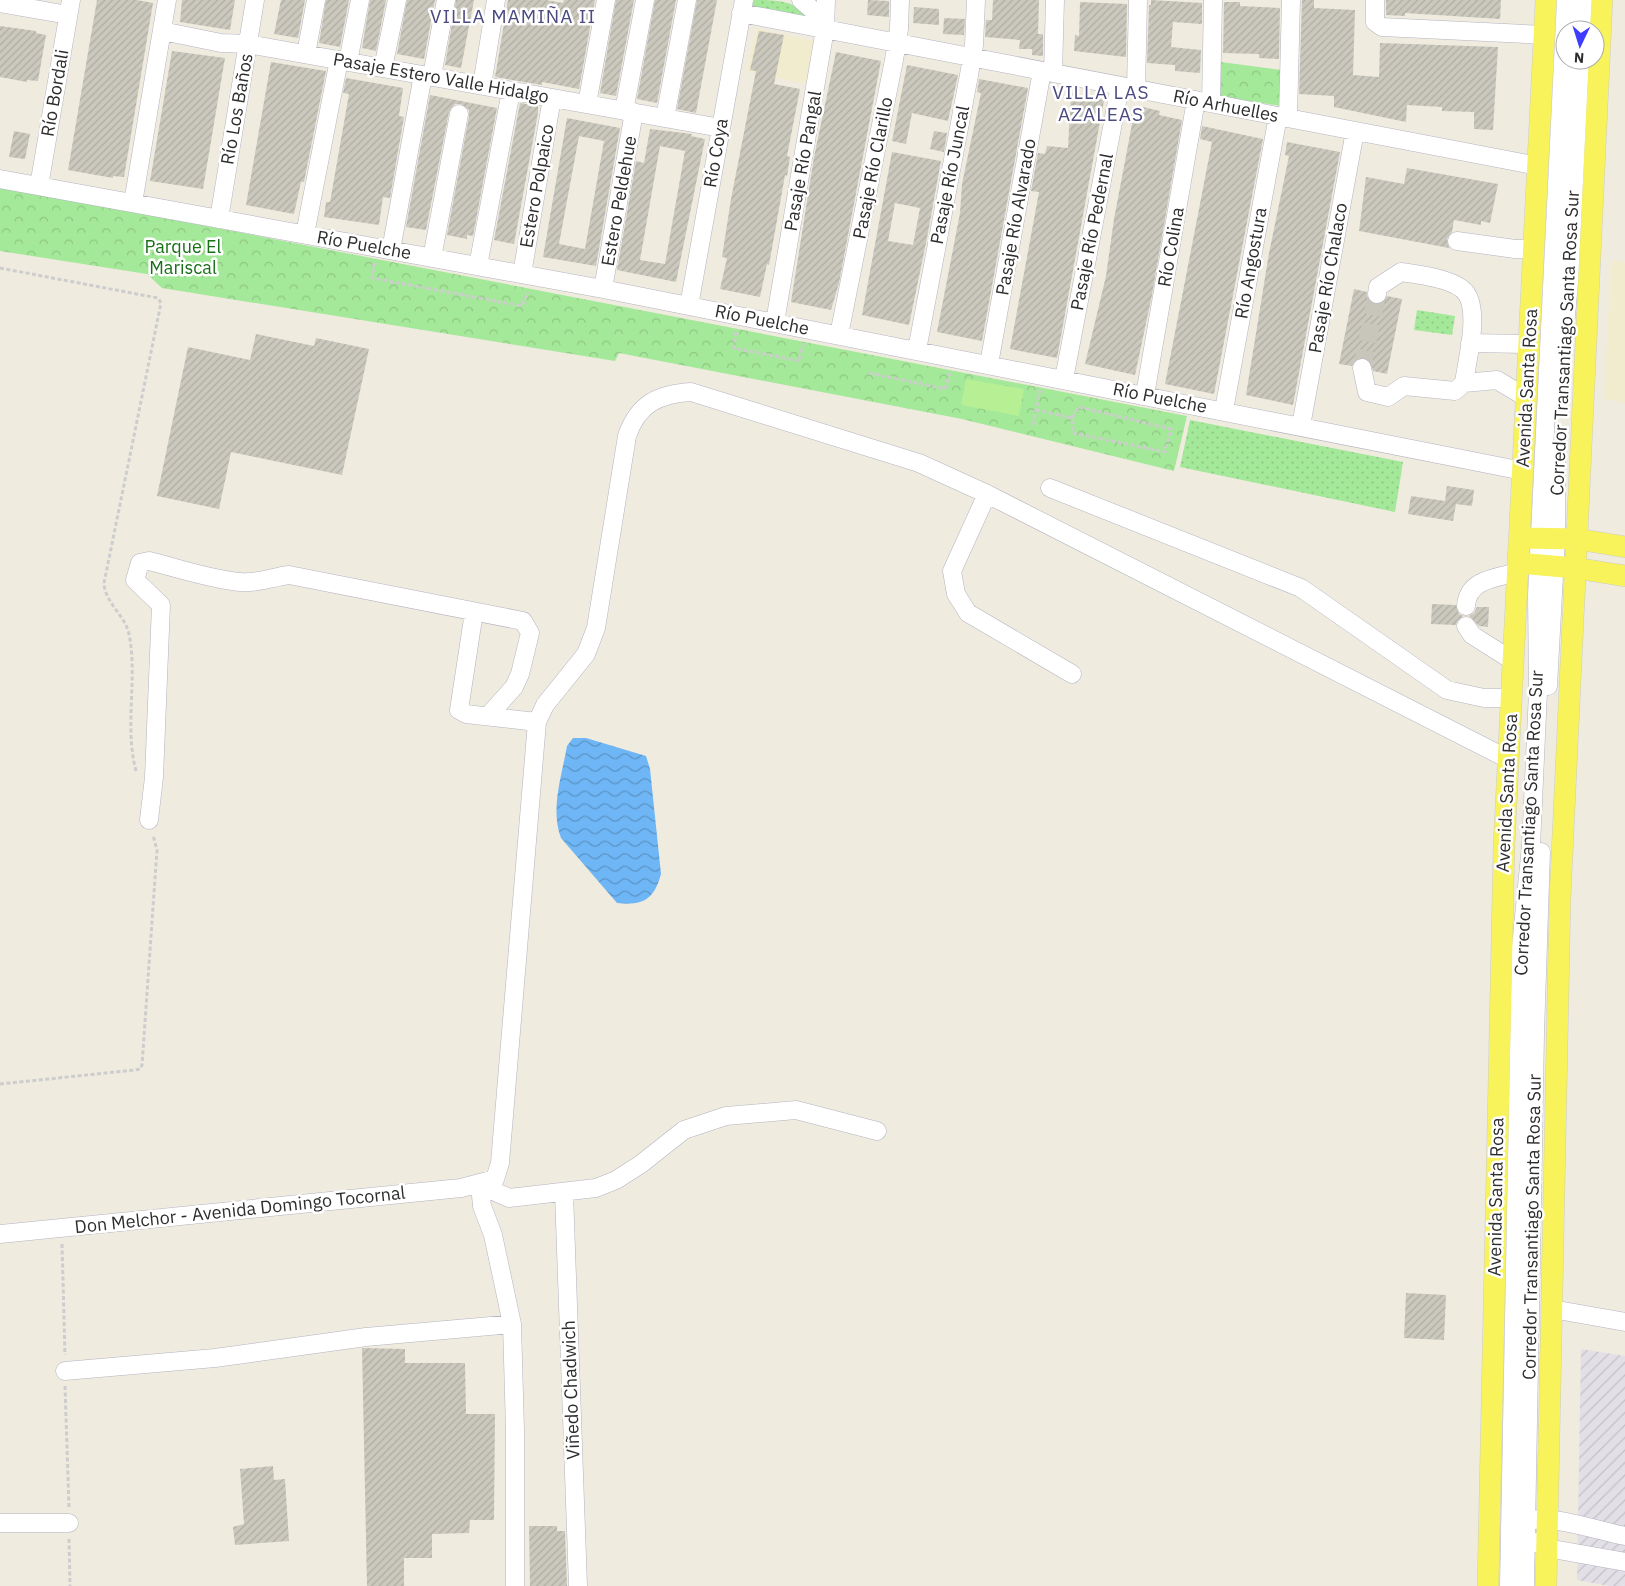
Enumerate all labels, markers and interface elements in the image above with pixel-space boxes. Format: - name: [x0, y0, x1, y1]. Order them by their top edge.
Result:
- district label: VILLA MAMIÑA II: [430, 4, 596, 28]
- north arrow: [1555, 20, 1605, 70]
- street label: Pasaje Estero Valle Hidalgo: [331, 47, 551, 108]
- street label: Río Bordali: [36, 48, 73, 138]
- text: N: [1573, 49, 1585, 67]
- street label: Río Los Baños: [215, 51, 258, 166]
- district label: VILLA LAS AZALEAS: [1052, 80, 1150, 126]
- street label: Río Arhuelles: [1171, 84, 1281, 127]
- street label: Pasaje Río Pangal: [779, 89, 826, 233]
- street label: Pasaje Río Clarillo: [847, 95, 898, 241]
- street label: Pasaje Río Juncal: [925, 103, 974, 246]
- street label: Río Coya: [698, 116, 733, 189]
- street label: Estero Polpaico: [514, 122, 559, 250]
- street label: Estero Peldehue: [596, 134, 641, 268]
- street label: Pasaje Río Alvarado: [990, 137, 1041, 297]
- street label: Pasaje Río Pedernal: [1065, 151, 1118, 313]
- street label: Corredor Transantiago Santa Rosa Sur: [1545, 189, 1584, 496]
- street label: Pasaje Río Chalaco: [1303, 201, 1352, 355]
- street label: Río Colina: [1152, 205, 1189, 289]
- street label: Río Angostura: [1229, 205, 1272, 321]
- street label: Río Puelche: [315, 225, 413, 264]
- park label: Parque El Mariscal: [144, 235, 222, 279]
- street label: Río Puelche: [713, 299, 811, 340]
- street label: Avenida Santa Rosa: [1511, 308, 1542, 468]
- street label: Río Puelche: [1111, 377, 1209, 418]
- street label: Corredor Transantiago Santa Rosa Sur: [1509, 669, 1548, 976]
- street label: Avenida Santa Rosa: [1491, 713, 1522, 873]
- street label: Corredor Transantiago Santa Rosa Sur: [1517, 1073, 1546, 1380]
- street label: Avenida Santa Rosa: [1483, 1117, 1508, 1277]
- street label: Don Melchor - Avenida Domingo Tocornal: [73, 1181, 407, 1238]
- street label: Viñedo Chadwich: [557, 1320, 584, 1460]

